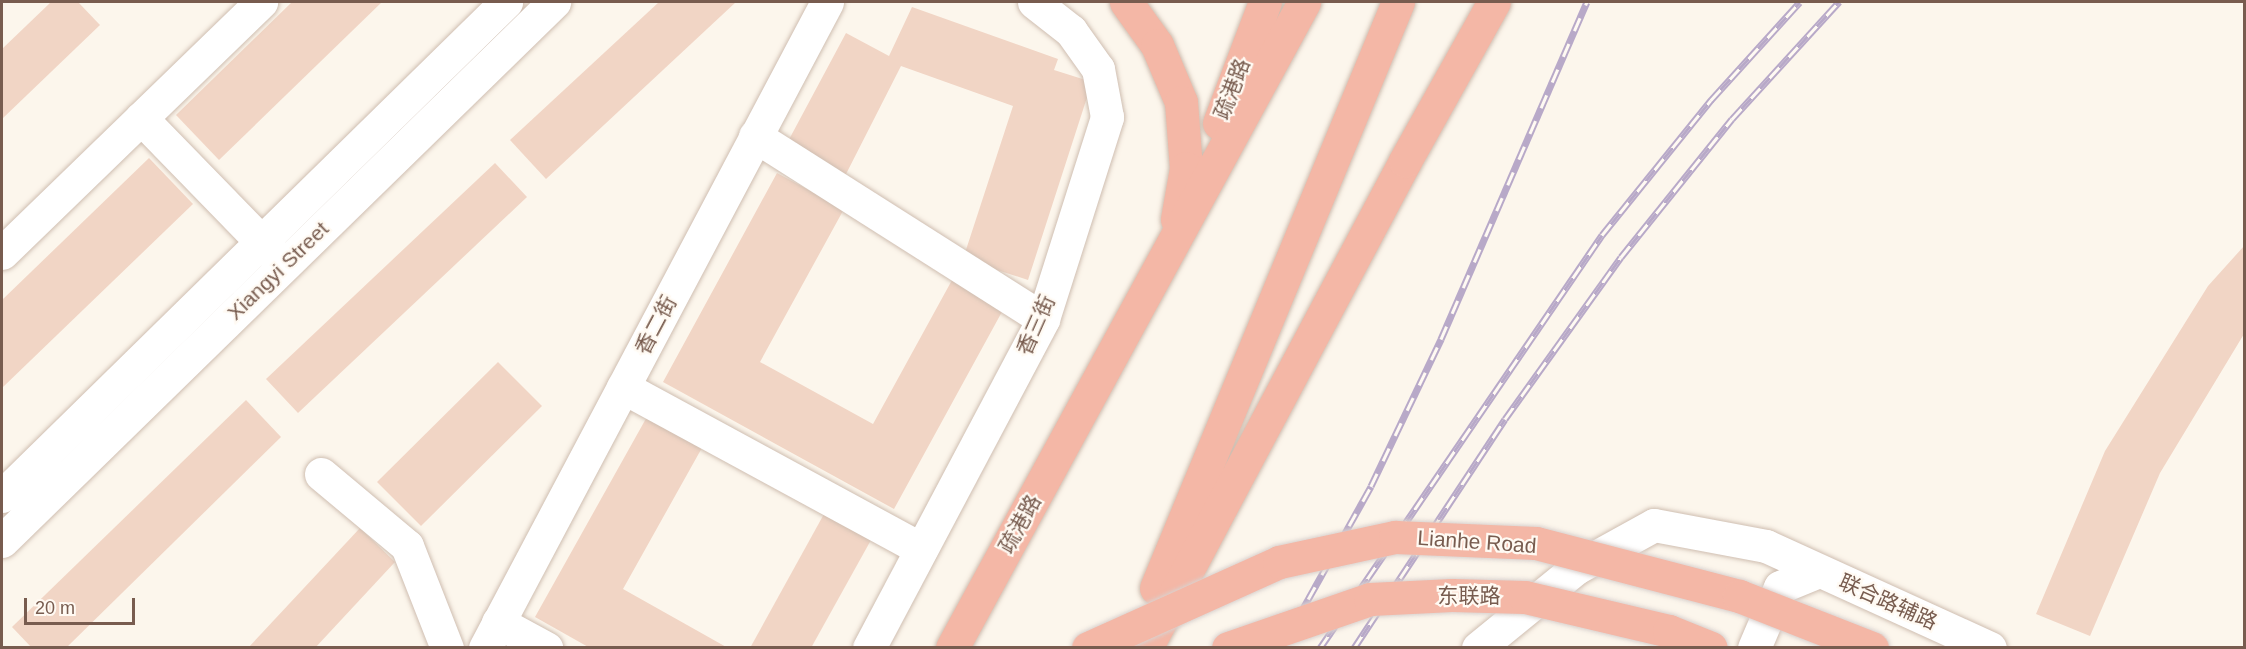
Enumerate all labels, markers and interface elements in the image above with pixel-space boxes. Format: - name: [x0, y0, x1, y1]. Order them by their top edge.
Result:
- street label: 疏港路: [1209, 55, 1255, 123]
- street label: Xiangyi Street: [222, 217, 334, 325]
- street label: 香二街: [630, 291, 682, 359]
- street label: 香三街: [1012, 291, 1060, 359]
- street label: 疏港路: [994, 490, 1046, 558]
- street label: Lianhe Road: [1417, 525, 1537, 559]
- street label: 联合路辅路: [1835, 569, 1941, 635]
- street label: 东联路: [1438, 583, 1500, 609]
- scale bar: [27, 586, 138, 624]
- text: 20 m: [35, 598, 75, 618]

